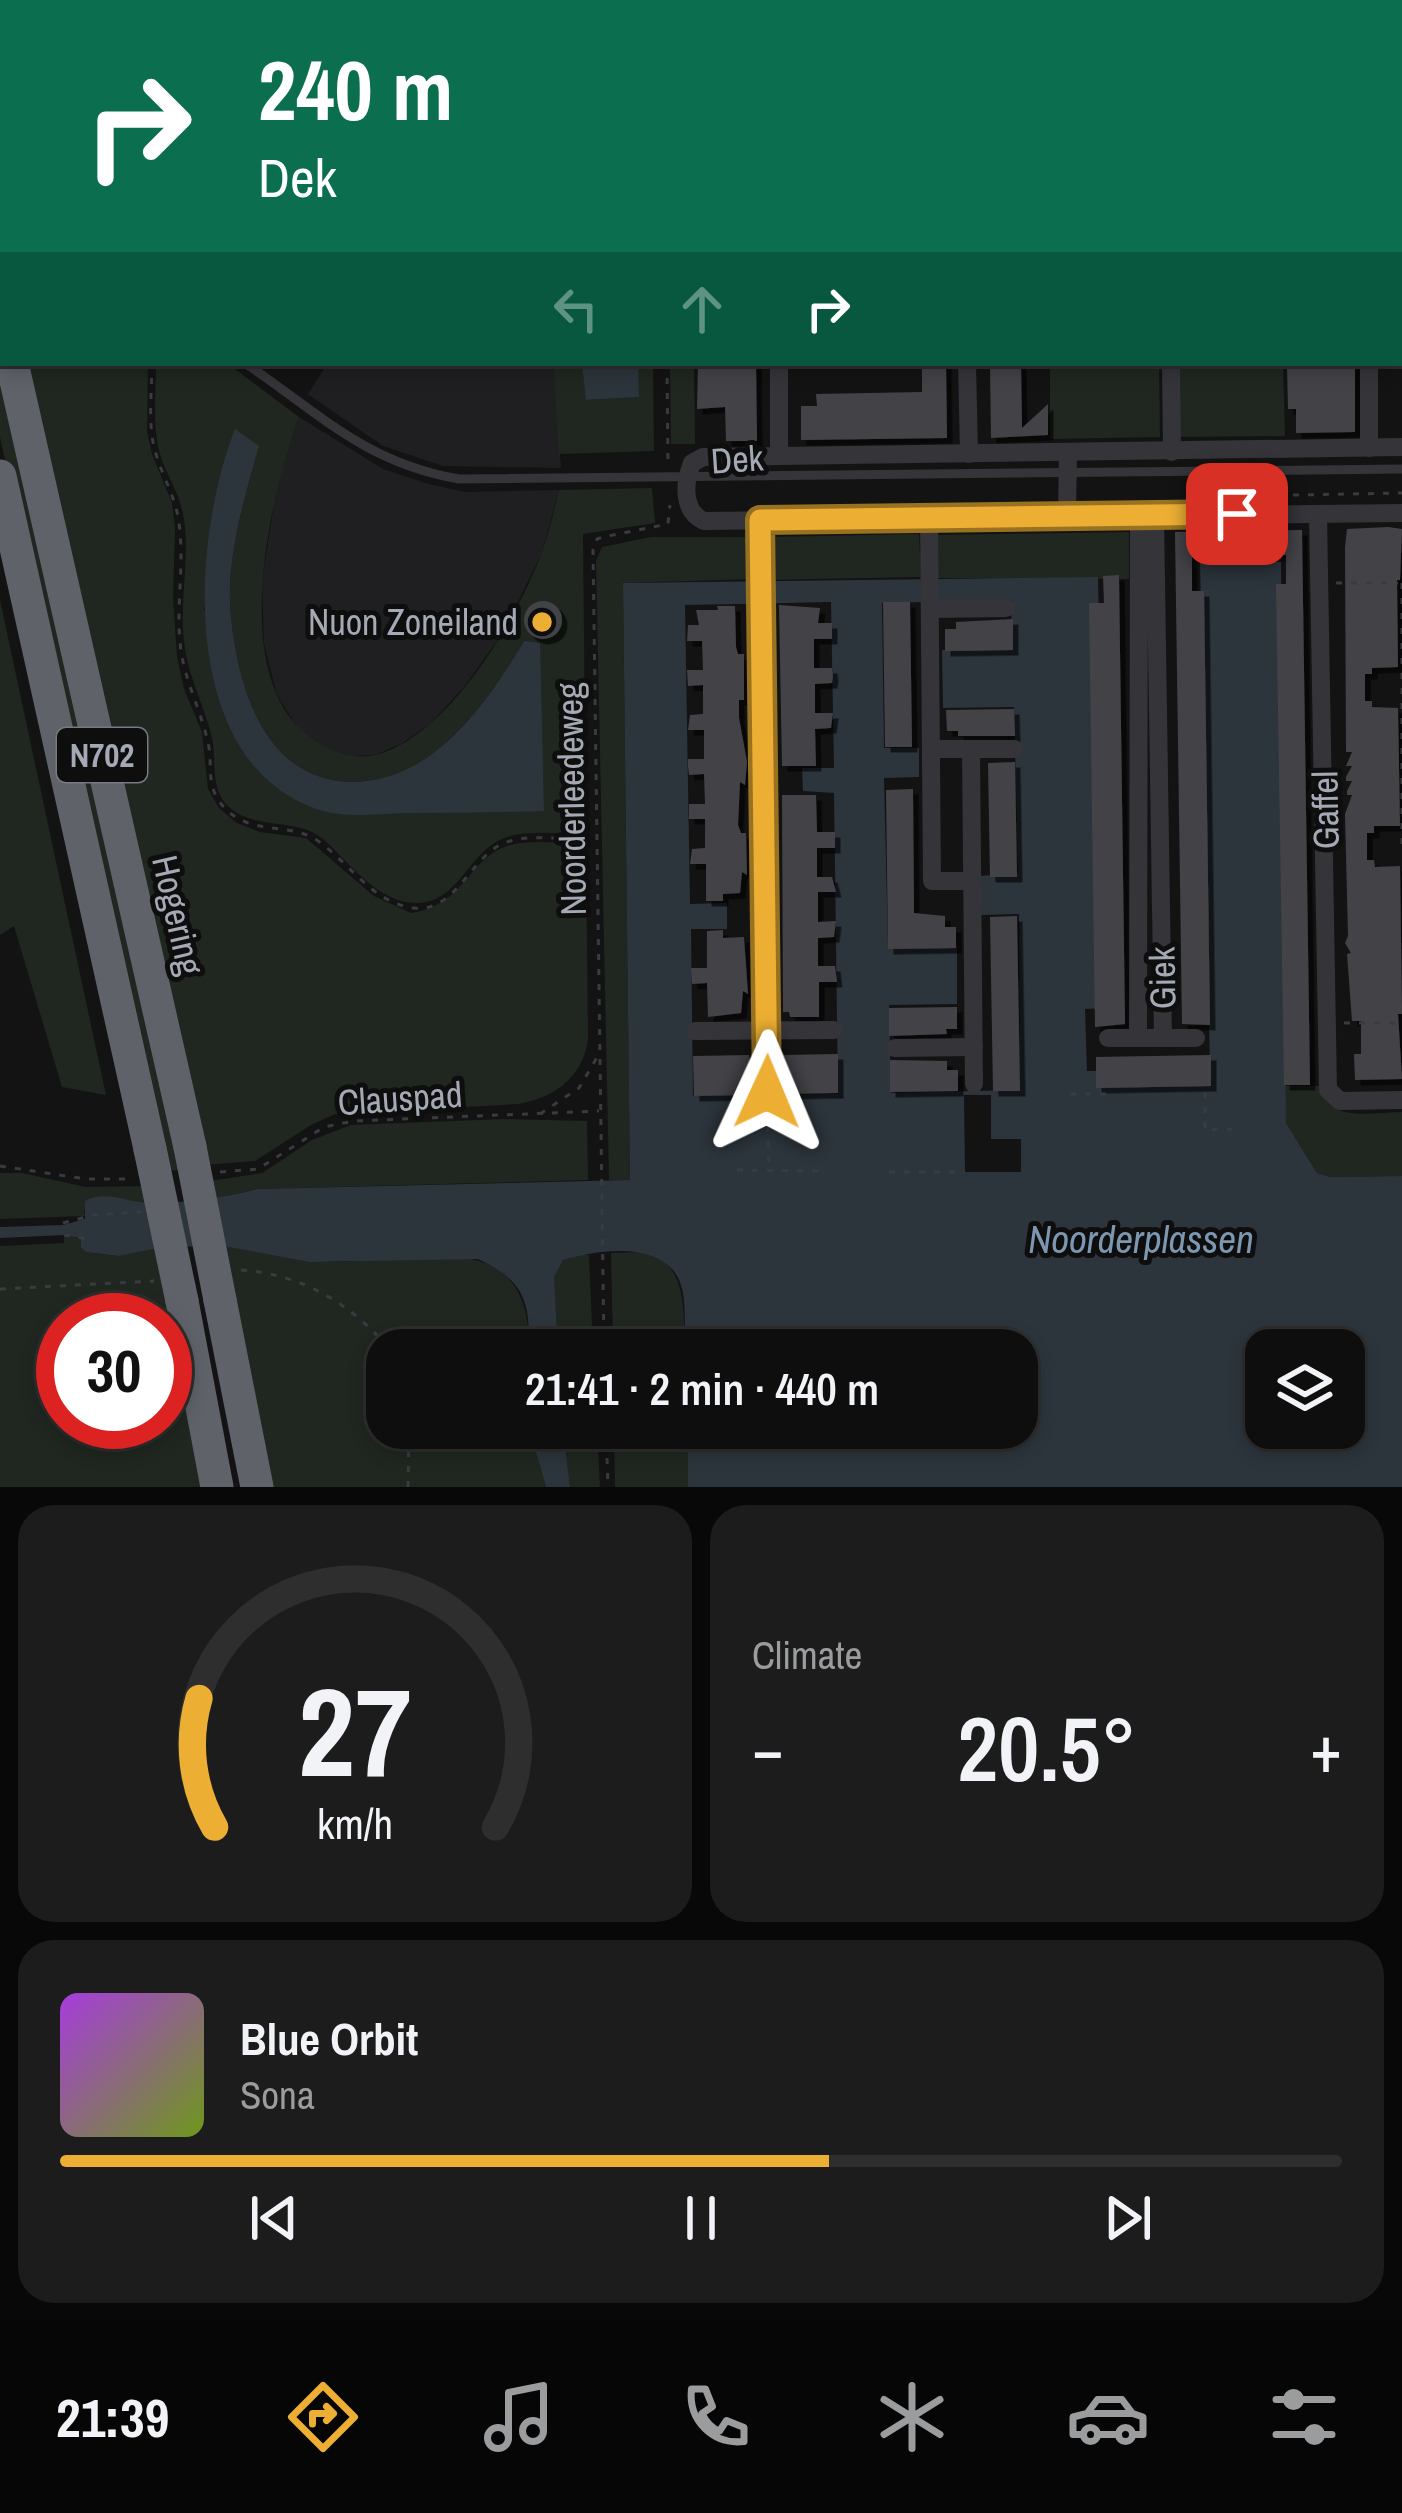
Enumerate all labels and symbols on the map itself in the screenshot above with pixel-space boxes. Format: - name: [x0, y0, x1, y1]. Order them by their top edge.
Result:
- street label: Dek: [709, 433, 765, 485]
- pin: [1186, 463, 1288, 565]
- place label: Nuon Zoneiland: [308, 598, 518, 646]
- marker: Nuon Zoneiland: [529, 609, 555, 635]
- street label: Noorderleedeweg: [545, 682, 597, 916]
- road number: N702: [57, 728, 147, 782]
- street label: Gaffel: [1300, 770, 1350, 850]
- street label: Hogering: [141, 850, 215, 980]
- street label: Giek: [1137, 946, 1187, 1010]
- position arrow: [704, 1029, 830, 1155]
- street label: Clauspad: [336, 1070, 464, 1126]
- water label: Noorderplassen: [1028, 1213, 1254, 1265]
- speed limit sign: 30: [36, 1293, 192, 1449]

